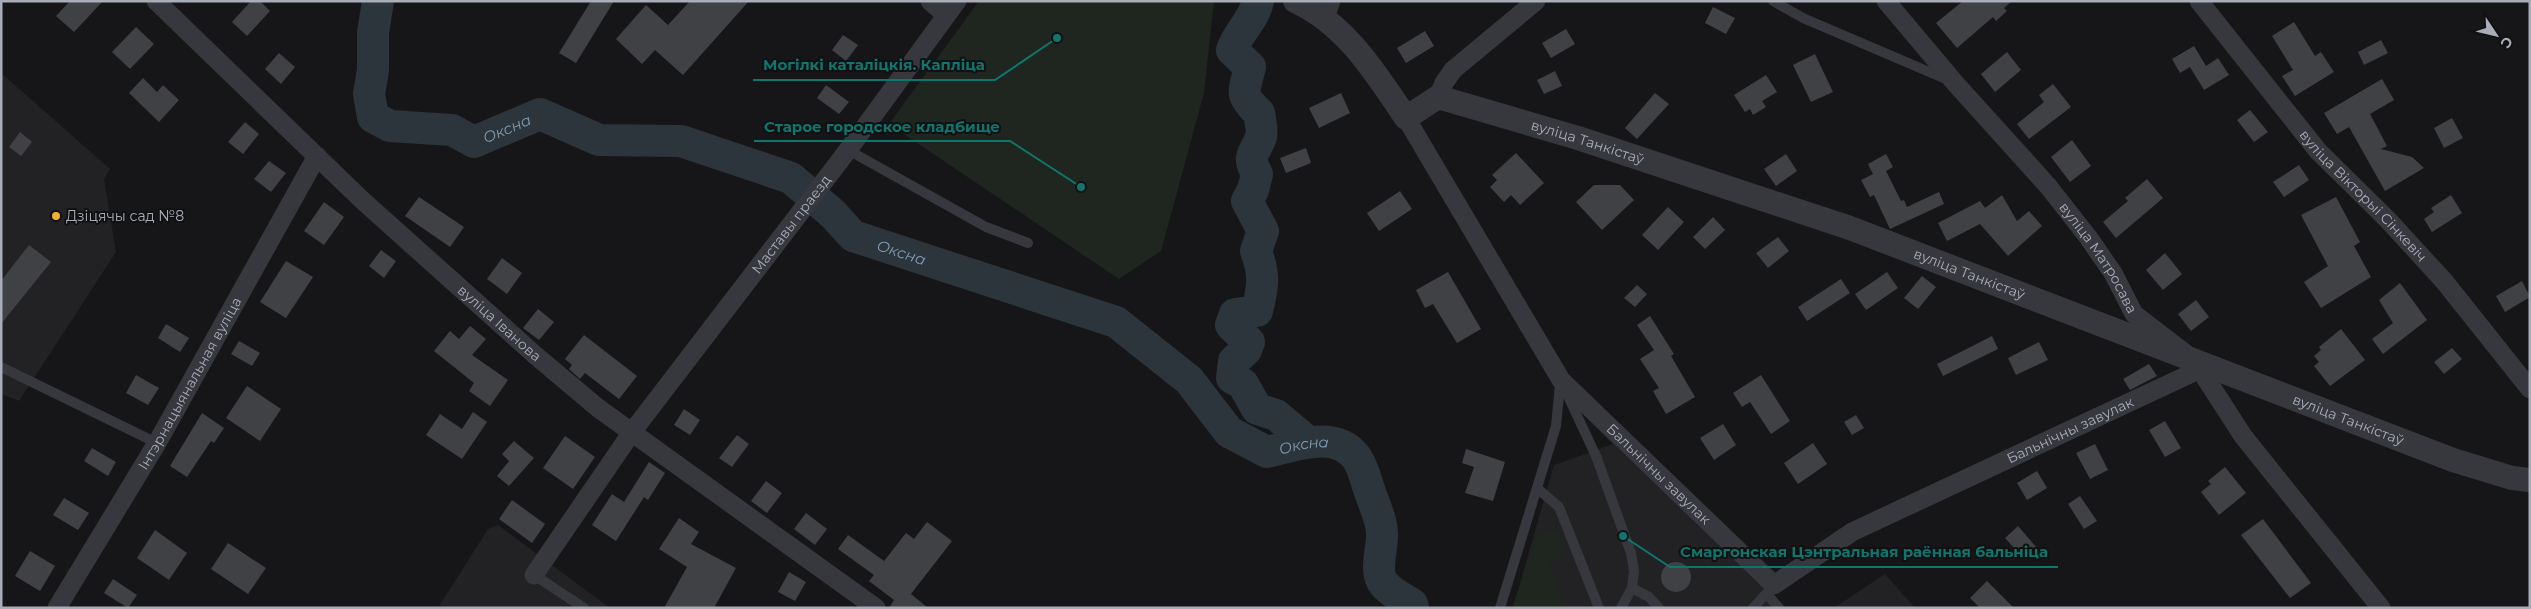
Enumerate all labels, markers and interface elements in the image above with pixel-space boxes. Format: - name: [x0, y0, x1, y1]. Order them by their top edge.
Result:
- north arrow: [2471, 10, 2521, 60]
- text: С: [2496, 33, 2517, 52]
- callout: Могілкі каталіцкія. Капліца: [753, 50, 995, 80]
- text: Могілкі каталіцкія. Капліца: [763, 55, 985, 74]
- water label: Оксна: [480, 110, 534, 147]
- callout: Старое городское кладбище: [754, 111, 1010, 141]
- street label: вуліца Танкістаў: [1529, 116, 1647, 168]
- text: Старое городское кладбище: [764, 117, 1000, 136]
- street label: вуліца Вікторыі Сінкевіч: [2296, 126, 2431, 265]
- street label: Маставы праезд: [748, 171, 835, 277]
- street label: вуліца Матросава: [2055, 199, 2141, 316]
- place label: Дзіцячы сад №8: [66, 207, 184, 225]
- marker: Дзіцячы сад №8: [50, 210, 62, 222]
- water label: Оксна: [875, 235, 929, 269]
- street label: вуліца Танкістаў: [1911, 244, 2028, 304]
- street label: вуліца Іванова: [454, 281, 545, 365]
- street label: Інтэрнацыянальная вуліца: [134, 294, 246, 473]
- street label: вуліца Танкістаў: [2290, 390, 2407, 449]
- street label: Бальнічны завулак: [2004, 393, 2136, 467]
- street label: Бальнічны завулак: [1603, 420, 1715, 528]
- water label: Оксна: [1277, 432, 1329, 458]
- callout: Смаргонская Цэнтральная раённая бальніца: [1670, 537, 2058, 567]
- text: Смаргонская Цэнтральная раённая бальніца: [1680, 542, 2048, 561]

